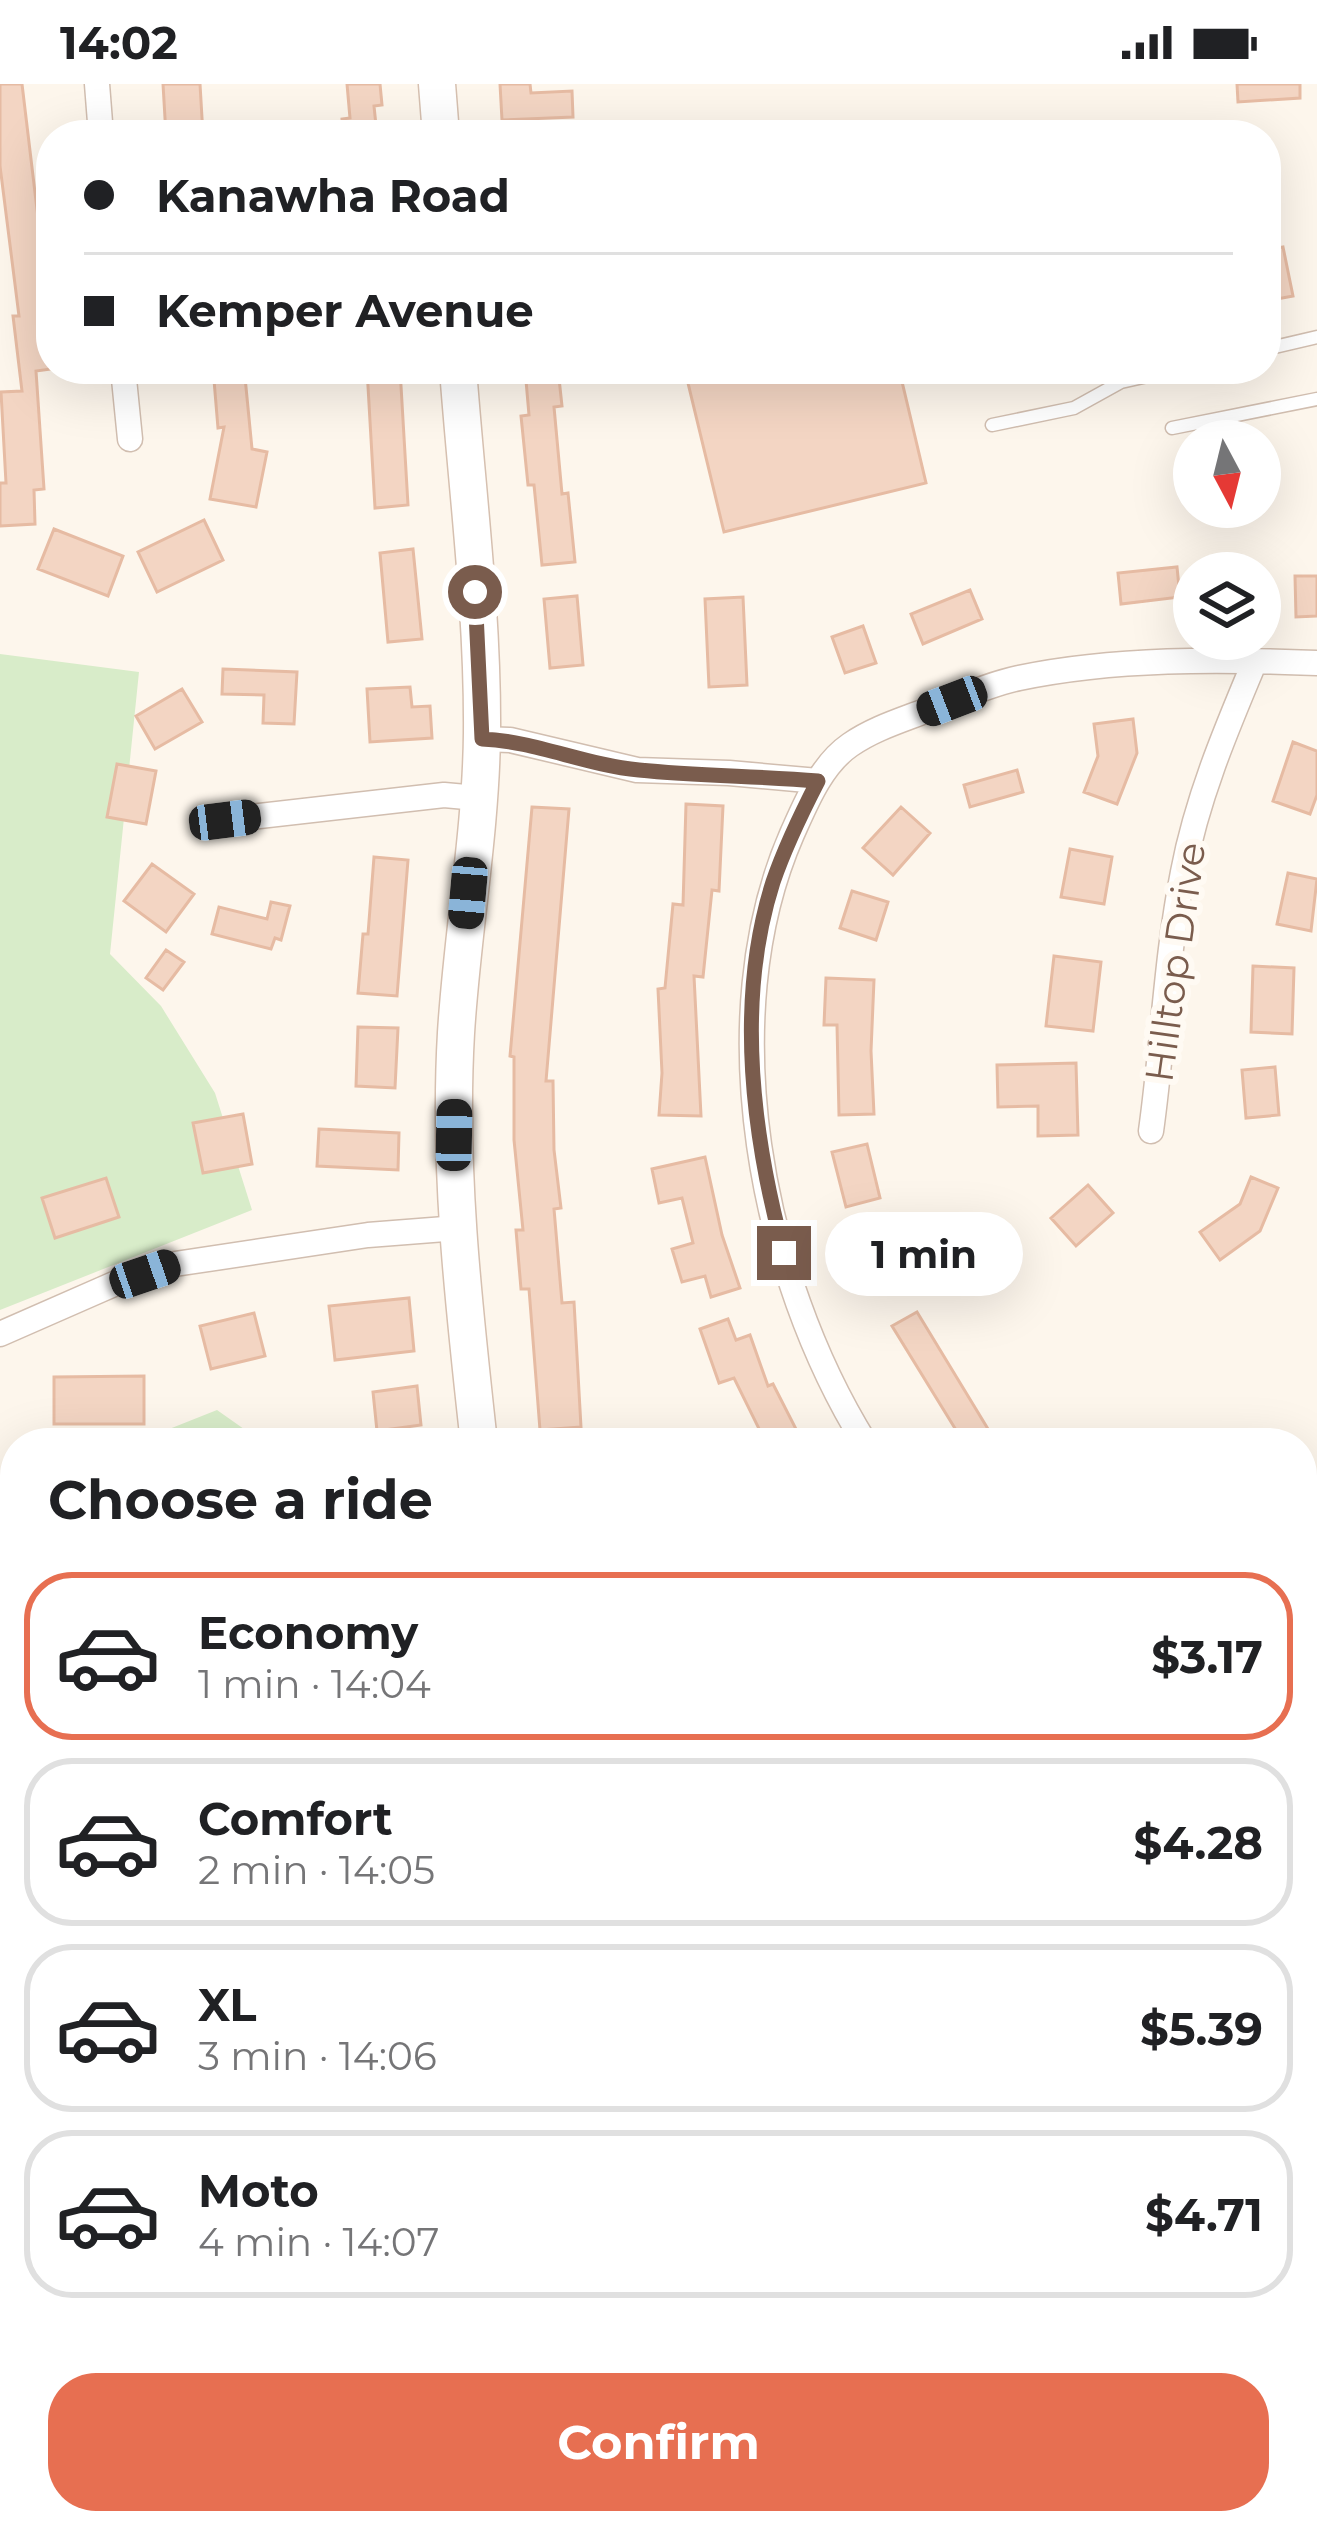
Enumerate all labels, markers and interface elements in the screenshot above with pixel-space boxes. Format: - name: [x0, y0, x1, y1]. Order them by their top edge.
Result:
- text: 14:02: [60, 15, 178, 70]
- text: Kanawha Road: [156, 168, 510, 223]
- text: Kemper Avenue: [156, 283, 534, 338]
- north arrow: [1173, 420, 1281, 528]
- map controls: [1173, 420, 1281, 660]
- button: layers: [1173, 552, 1281, 660]
- route start: [448, 565, 502, 619]
- car: [912, 671, 992, 731]
- car: [187, 798, 263, 842]
- street label: Hilltop Drive: [1134, 839, 1216, 1085]
- car: [447, 856, 489, 930]
- car: [435, 1099, 473, 1171]
- callout: 1 min: [826, 1211, 1024, 1295]
- route end: [757, 1226, 811, 1280]
- text: 1 min: [871, 1230, 977, 1278]
- car: [105, 1245, 185, 1303]
- text: Choose a ride: [48, 1467, 433, 1533]
- icon: car: [54, 1602, 162, 1710]
- text: Economy: [198, 1605, 418, 1660]
- text: $3.17: [1151, 1629, 1263, 1684]
- text: 1 min · 14:04: [198, 1660, 431, 1708]
- icon: car: [54, 1788, 162, 1896]
- text: Comfort: [198, 1791, 393, 1846]
- text: $4.28: [1133, 1815, 1263, 1870]
- text: 2 min · 14:05: [198, 1846, 435, 1894]
- icon: car: [54, 1974, 162, 2082]
- text: XL: [198, 1977, 256, 2032]
- text: $5.39: [1140, 2001, 1263, 2056]
- text: 3 min · 14:06: [198, 2032, 437, 2080]
- icon: car: [54, 2160, 162, 2268]
- text: Moto: [198, 2163, 319, 2218]
- text: $4.71: [1145, 2187, 1263, 2242]
- text: 4 min · 14:07: [198, 2218, 439, 2266]
- button: Confirm: [48, 2373, 1269, 2511]

